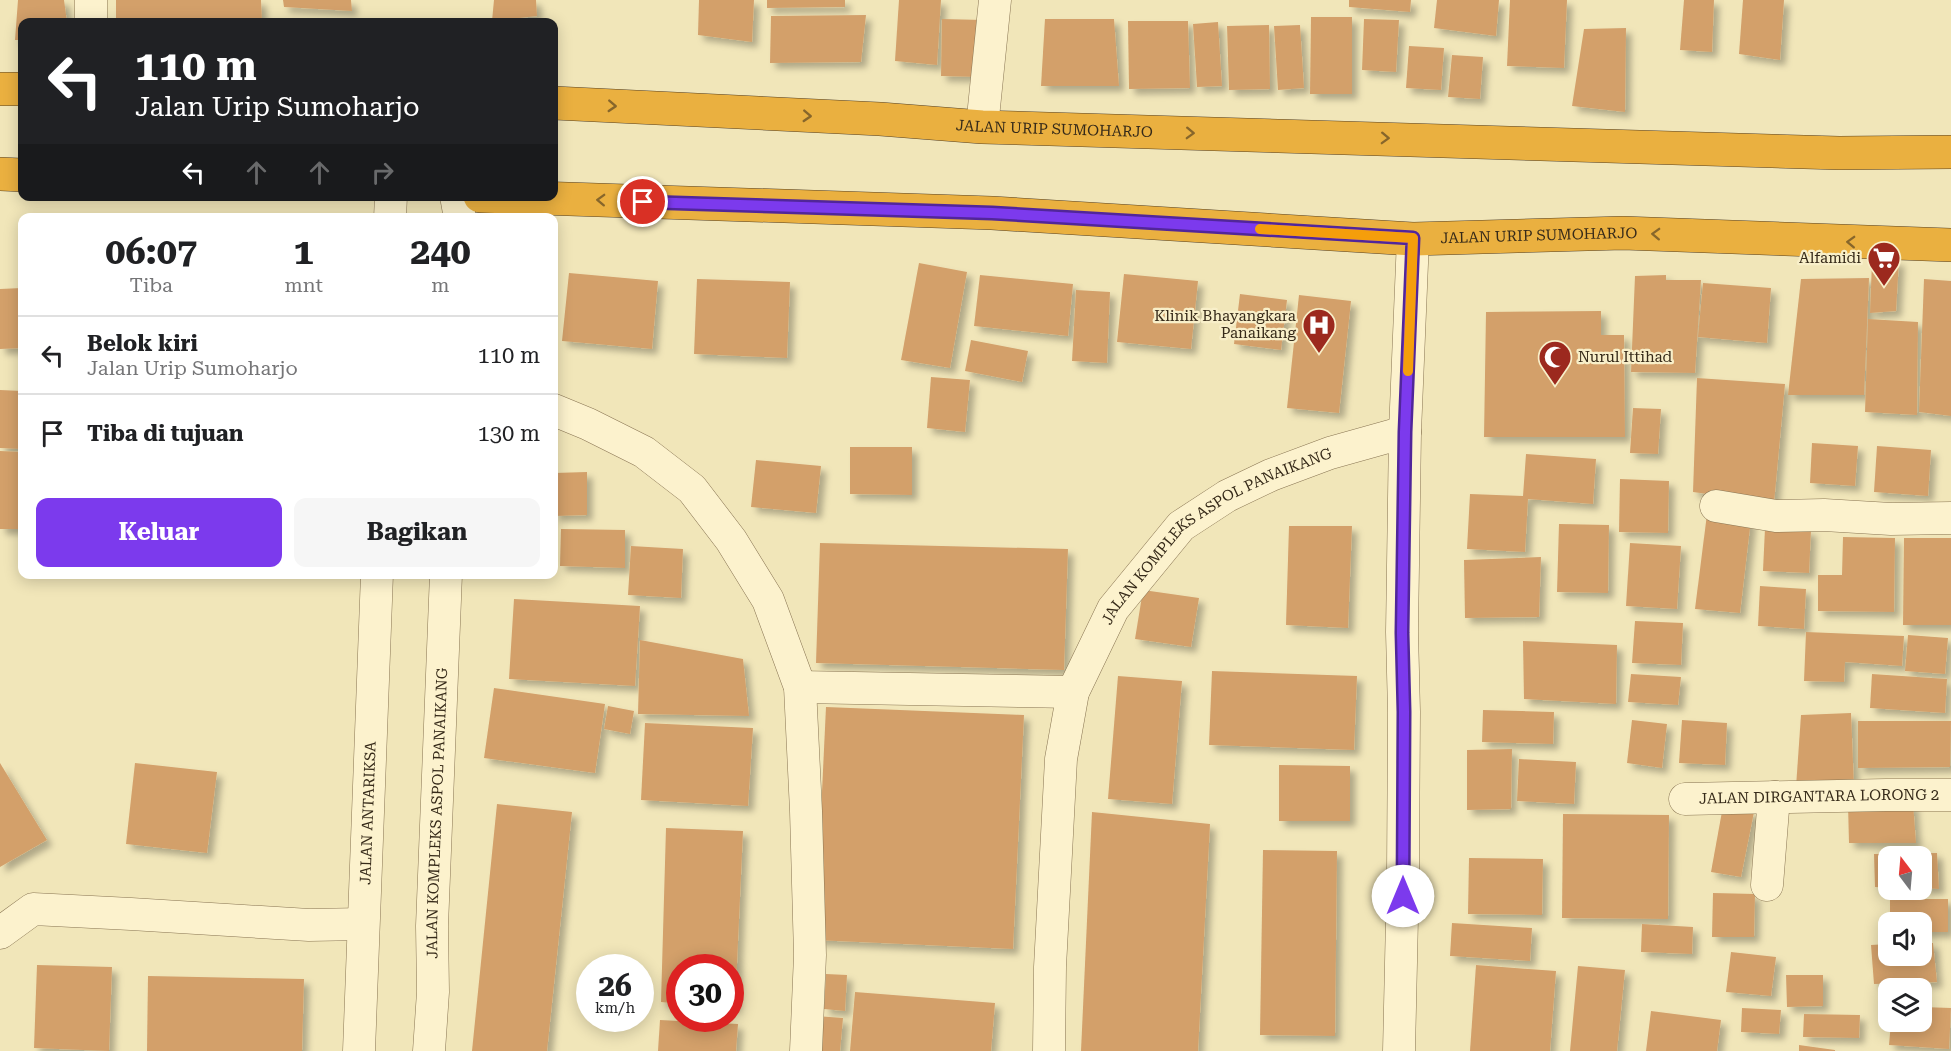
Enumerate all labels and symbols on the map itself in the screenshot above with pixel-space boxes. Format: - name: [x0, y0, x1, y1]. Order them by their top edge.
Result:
- one-way arrow: [607, 99, 616, 112]
- one-way arrow: [802, 109, 811, 122]
- street label: JALAN URIP SUMOHARJO: [955, 116, 1153, 141]
- one-way arrow: [1186, 127, 1195, 139]
- one-way arrow: [1381, 132, 1390, 145]
- pin: [617, 176, 668, 227]
- one-way arrow: [596, 194, 605, 207]
- street label: JALAN URIP SUMOHARJO: [1440, 224, 1638, 247]
- one-way arrow: [1651, 228, 1660, 241]
- one-way arrow: [1846, 236, 1855, 249]
- supermarket icon: Alfamidi: [1866, 240, 1902, 287]
- place label: Alfamidi: [1799, 249, 1861, 267]
- place label: Klinik Bhayangkara Panaikang: [1154, 307, 1296, 342]
- hospital icon: Klinik Bhayangkara Panaikang: [1301, 307, 1337, 354]
- mosque icon: Nurul Ittihad: [1537, 339, 1573, 386]
- place label: Nurul Ittihad: [1578, 348, 1673, 366]
- street label: JALAN KOMPLEKS ASPOL PANAIKANG: [1098, 444, 1335, 628]
- street label: JALAN KOMPLEKS ASPOL PANAIKANG: [423, 667, 451, 959]
- street label: JALAN ANTARIKSA: [356, 741, 380, 885]
- street label: JALAN DIRGANTARA LORONG 2: [1699, 786, 1939, 808]
- north arrow: [1878, 846, 1932, 900]
- position arrow: [1371, 864, 1435, 928]
- speed limit sign: 30: [666, 954, 744, 1032]

